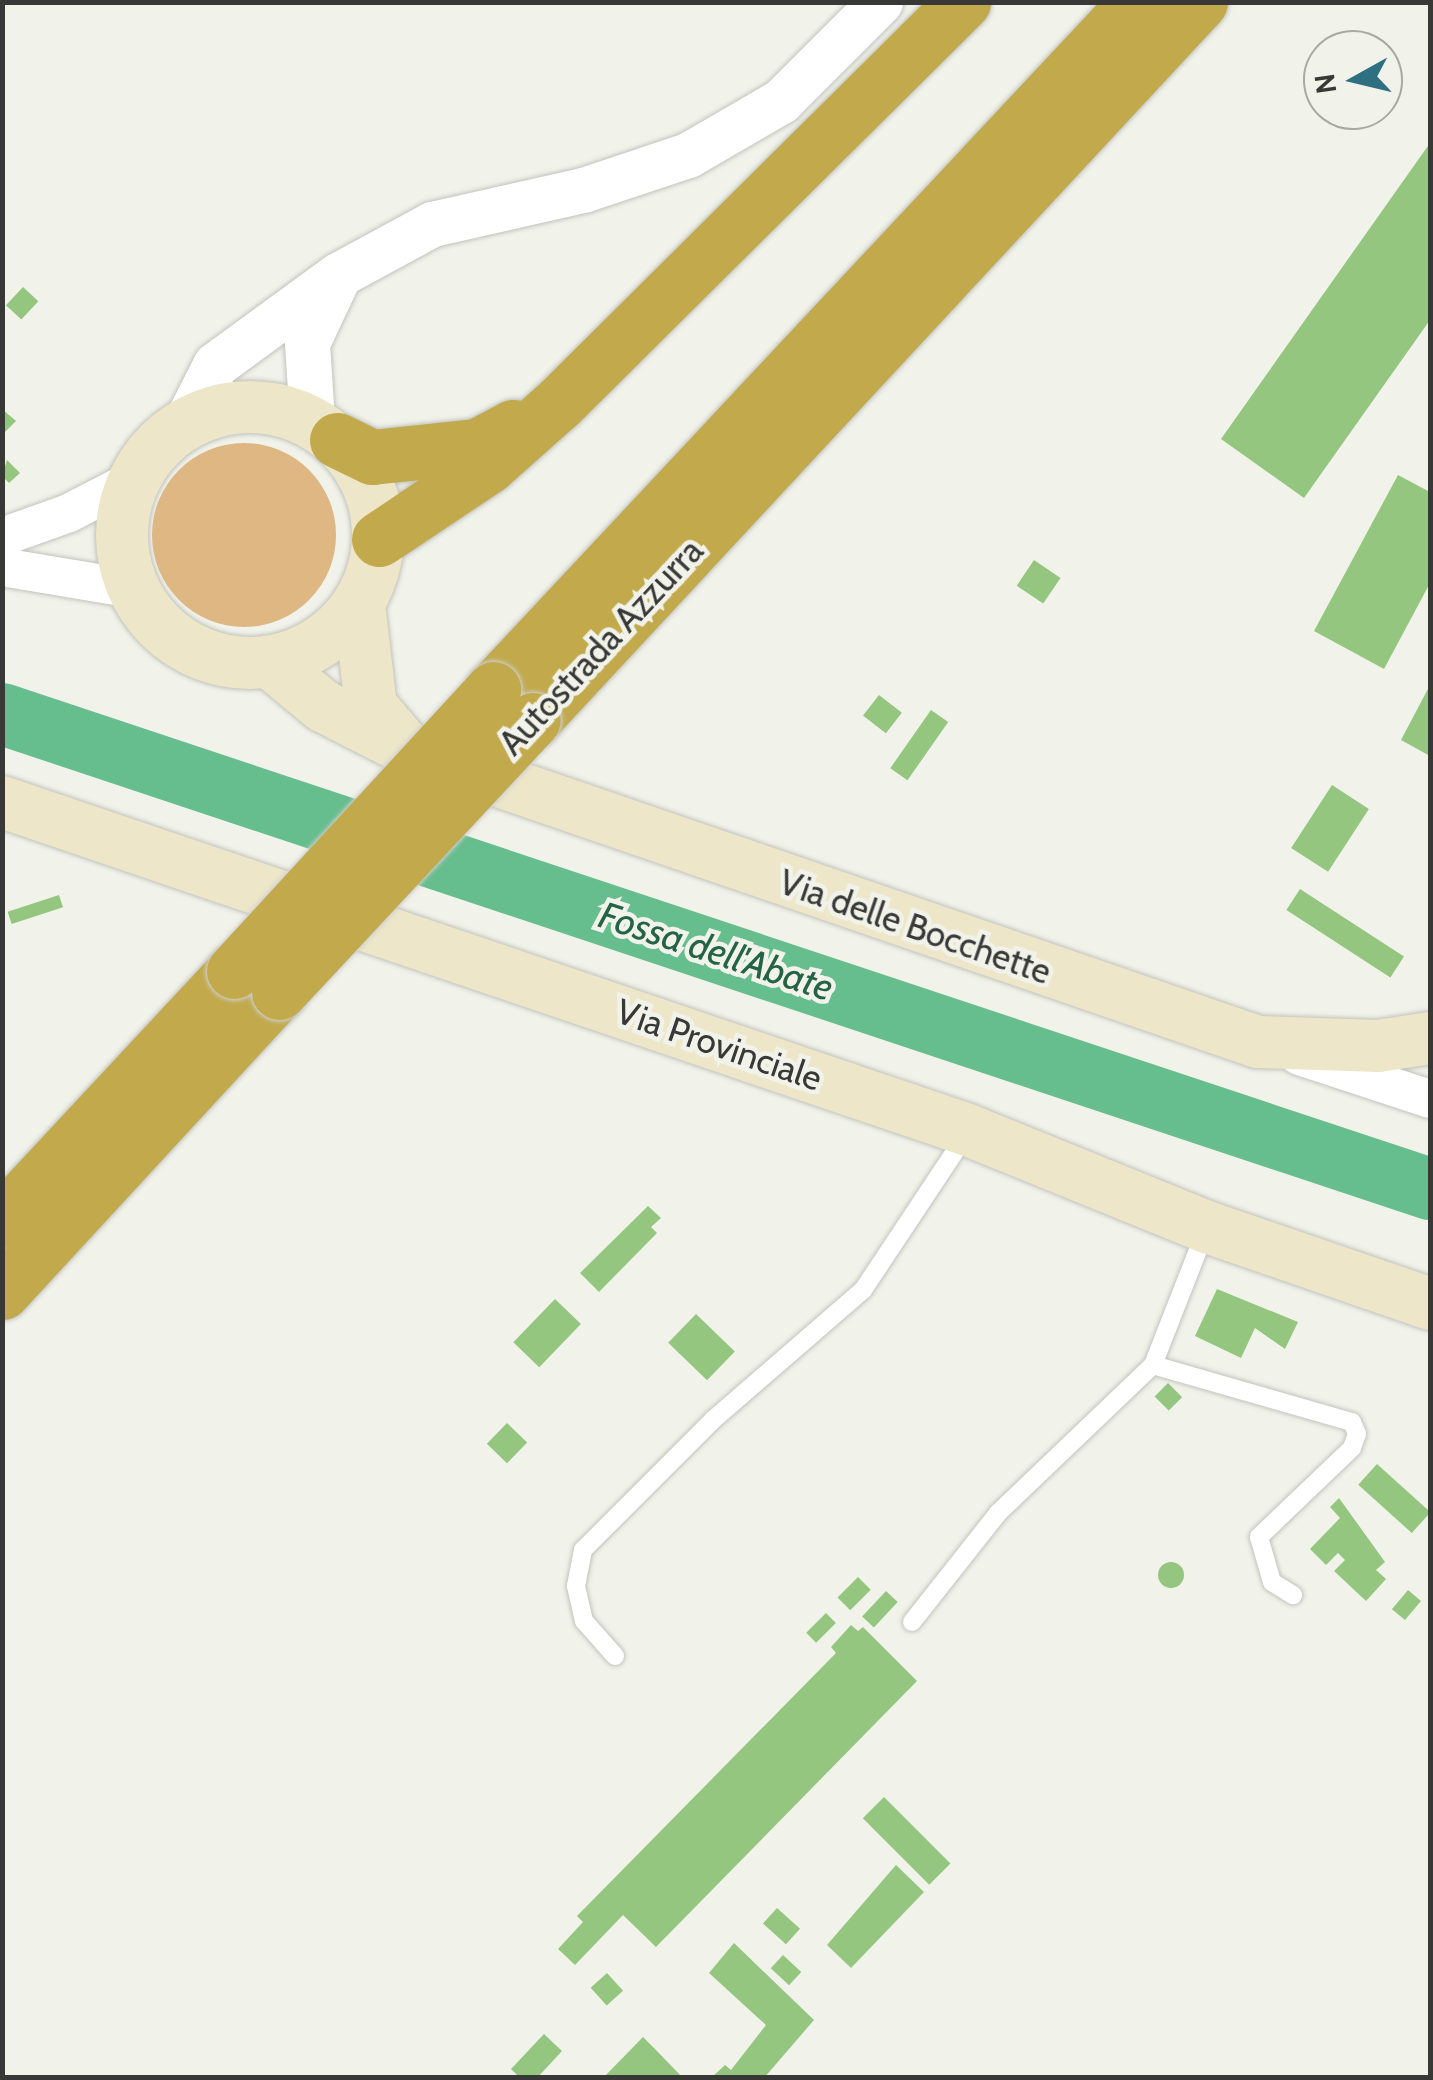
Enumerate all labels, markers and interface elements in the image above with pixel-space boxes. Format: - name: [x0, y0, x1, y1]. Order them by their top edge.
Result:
- north arrow: [1303, 30, 1403, 130]
- text: N: [1307, 72, 1343, 96]
- street label: Autostrada Azzurra: [490, 530, 712, 764]
- street label: Via delle Bocchette: [774, 861, 1056, 993]
- water label: Fossa dell'Abate: [593, 892, 839, 1010]
- street label: Via Provinciale: [611, 990, 827, 1100]

